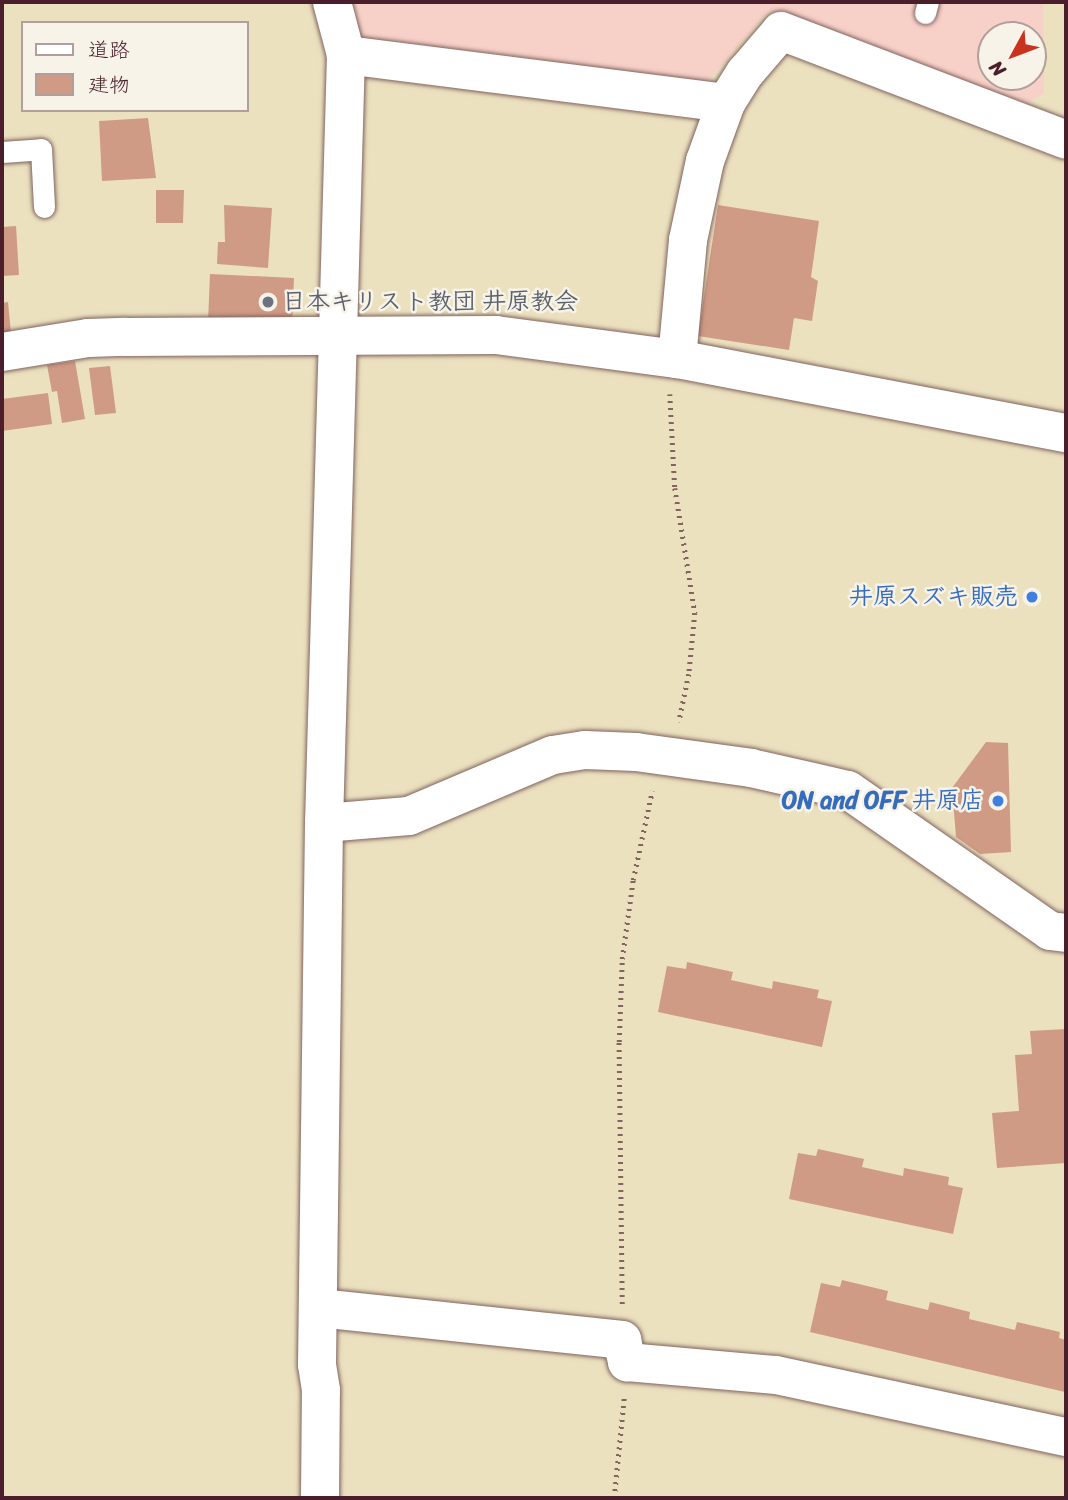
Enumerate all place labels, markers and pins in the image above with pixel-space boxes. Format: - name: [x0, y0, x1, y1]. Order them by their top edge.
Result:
- place label: 日本キリスト教団 井原教会: [282, 288, 576, 316]
- marker: 日本キリスト教団 井原教会: [260, 294, 276, 310]
- place label: 井原スズキ販売: [850, 583, 1018, 611]
- marker: 井原スズキ販売: [1024, 589, 1040, 605]
- place label: ON and OFF 井原店: [782, 787, 984, 815]
- marker: ON and OFF 井原店: [990, 793, 1006, 809]

